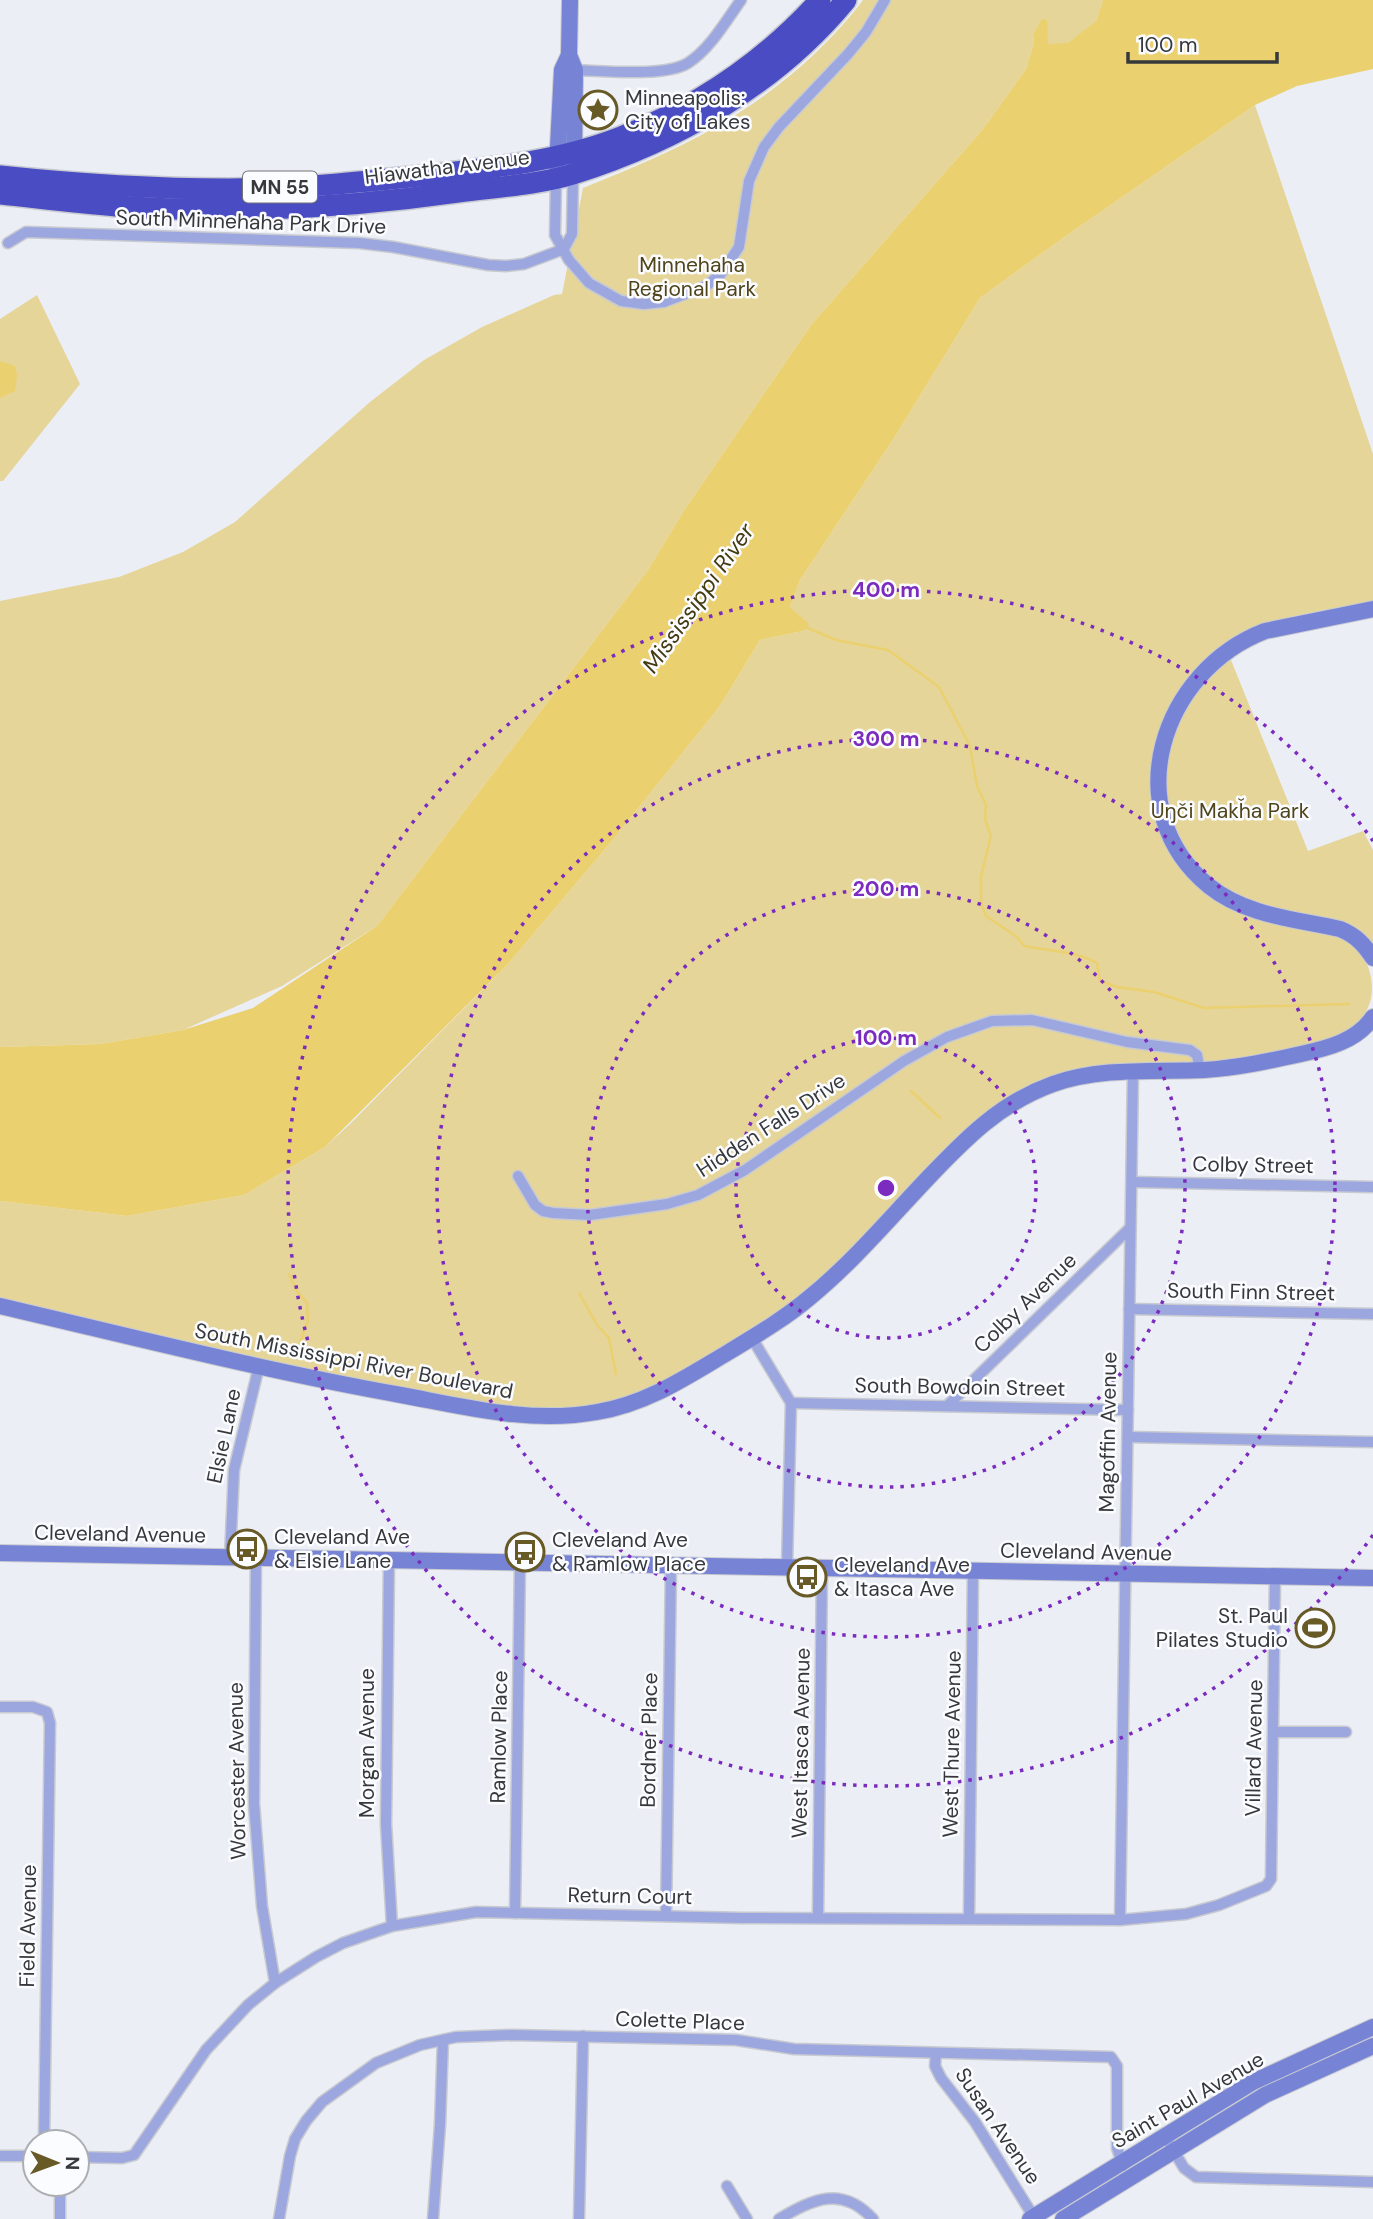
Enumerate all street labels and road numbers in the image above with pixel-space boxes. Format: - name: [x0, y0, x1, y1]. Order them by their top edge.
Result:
- street label: Hiawatha Avenue: [363, 143, 531, 191]
- road number: MN 55: [243, 172, 317, 202]
- street label: South Minnehaha Park Drive: [115, 203, 387, 241]
- street label: Hidden Falls Drive: [691, 1066, 851, 1184]
- street label: Colby Street: [1192, 1150, 1314, 1180]
- street label: Colby Avenue: [967, 1247, 1083, 1359]
- street label: South Finn Street: [1167, 1277, 1335, 1307]
- street label: South Mississippi River Boulevard: [192, 1316, 516, 1406]
- street label: Magoffin Avenue: [1093, 1351, 1123, 1513]
- street label: South Bowdoin Street: [854, 1371, 1066, 1403]
- street label: Elsie Lane: [200, 1386, 248, 1486]
- street label: Cleveland Avenue: [34, 1519, 206, 1549]
- street label: Cleveland Avenue: [1000, 1537, 1172, 1567]
- street label: West Itasca Avenue: [785, 1647, 817, 1839]
- street label: West Thure Avenue: [936, 1650, 968, 1838]
- street label: Morgan Avenue: [353, 1668, 381, 1818]
- street label: Ramlow Place: [484, 1670, 514, 1804]
- street label: Bordner Place: [634, 1672, 664, 1808]
- street label: Villard Avenue: [1239, 1679, 1269, 1817]
- street label: Worcester Avenue: [221, 1682, 253, 1860]
- street label: Field Avenue: [13, 1864, 43, 1988]
- street label: Return Court: [567, 1881, 693, 1911]
- street label: Colette Place: [615, 2005, 745, 2037]
- street label: Saint Paul Avenue: [1107, 2045, 1269, 2155]
- street label: Susan Avenue: [949, 2062, 1047, 2190]

